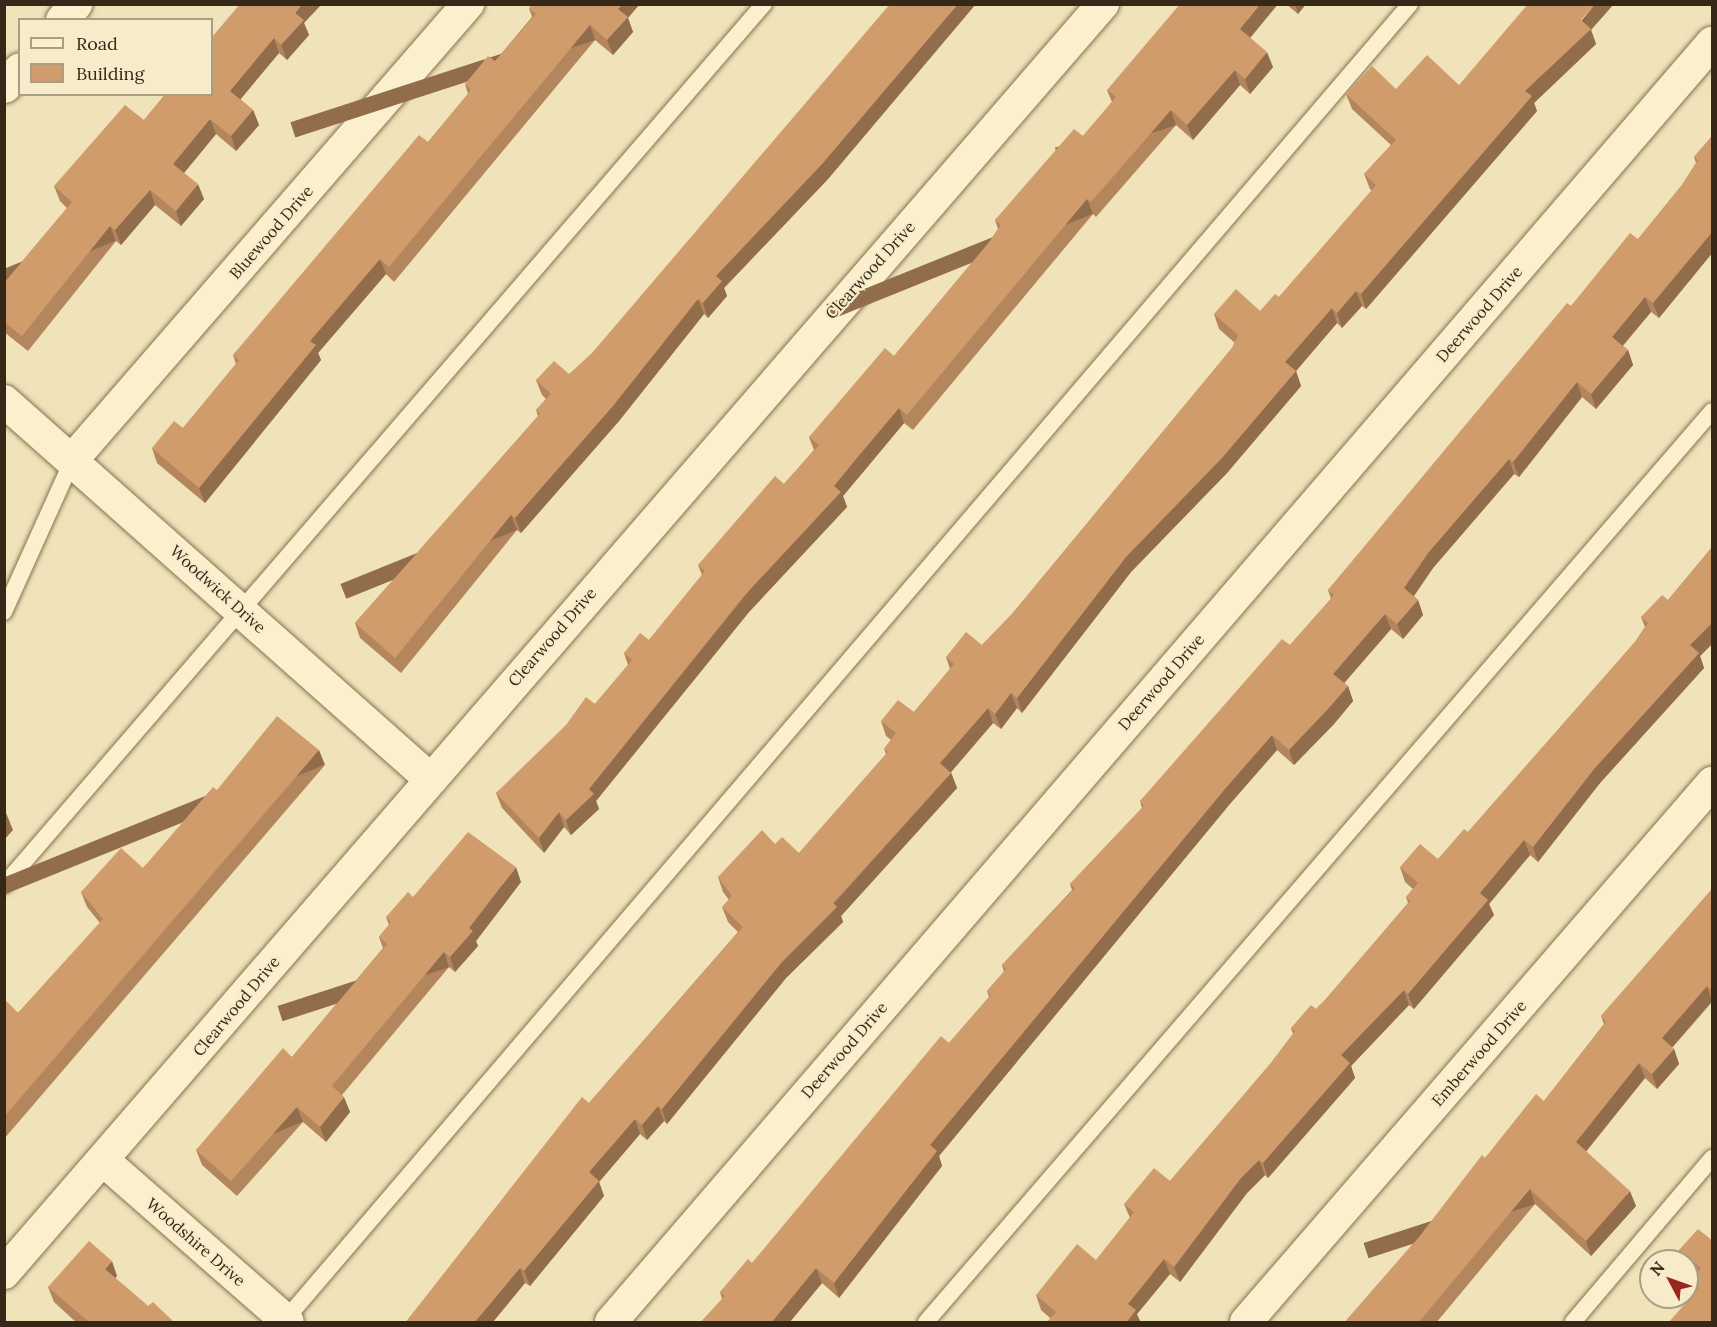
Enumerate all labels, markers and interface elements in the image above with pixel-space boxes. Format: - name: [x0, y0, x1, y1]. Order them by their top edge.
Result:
- legend: [18, 18, 213, 96]
- text: Road: [76, 32, 118, 55]
- text: Building: [76, 62, 144, 85]
- street label: Bluewood Drive: [225, 181, 317, 283]
- street label: Clearwood Drive: [821, 217, 919, 323]
- street label: Deerwood Drive: [1432, 262, 1526, 366]
- street label: Woodwick Drive: [166, 541, 270, 637]
- street label: Clearwood Drive: [504, 584, 600, 690]
- street label: Deerwood Drive: [1114, 630, 1208, 734]
- street label: Clearwood Drive: [189, 952, 283, 1060]
- street label: Emberwood Drive: [1428, 996, 1530, 1110]
- street label: Deerwood Drive: [797, 998, 891, 1102]
- street label: Woodshire Drive: [143, 1194, 249, 1290]
- north arrow: [1639, 1249, 1699, 1309]
- text: N: [1645, 1257, 1669, 1280]

